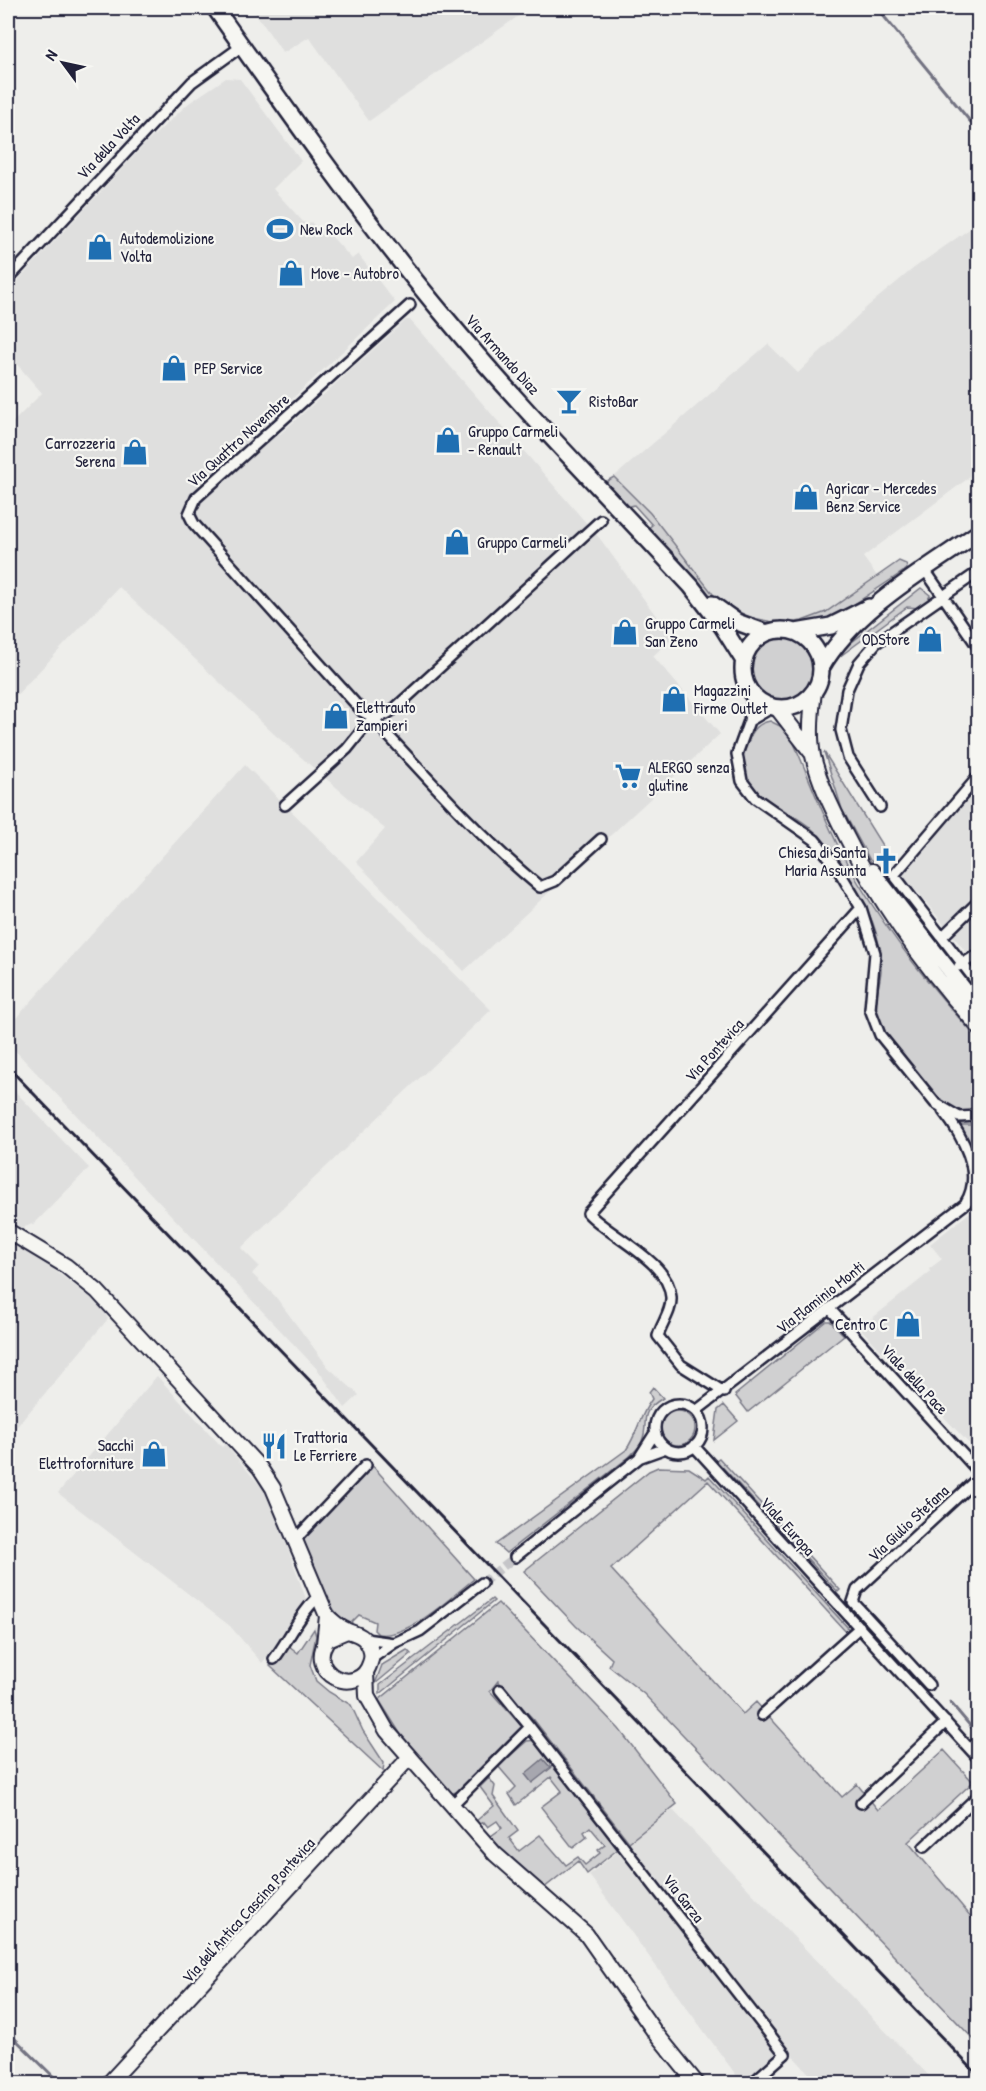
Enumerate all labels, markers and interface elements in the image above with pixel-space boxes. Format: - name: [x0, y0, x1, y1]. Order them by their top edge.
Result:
- north arrow: [33, 33, 93, 93]
- text: N: [39, 45, 62, 64]
- street label: Via della Volta: [71, 108, 145, 184]
- sports icon: New Rock: [265, 214, 295, 244]
- place label: New Rock: [300, 218, 353, 240]
- place label: Autodemolizione Volta: [120, 227, 215, 267]
- shop icon: Autodemolizione Volta: [85, 232, 115, 262]
- shop icon: Move - Autobro: [276, 258, 306, 288]
- place label: Move - Autobro: [311, 262, 399, 284]
- street label: Via Armando Diaz: [461, 309, 545, 399]
- shop icon: PEP Service: [159, 353, 189, 383]
- place label: PEP Service: [194, 357, 263, 379]
- bar icon: RistoBar: [554, 386, 584, 416]
- street label: Via Quattro Novembre: [182, 388, 294, 492]
- place label: RistoBar: [589, 390, 639, 412]
- place label: Gruppo Carmeli - Renault: [468, 420, 558, 460]
- shop icon: Gruppo Carmeli - Renault: [433, 425, 463, 455]
- place label: Carrozzeria Serena: [45, 432, 115, 472]
- shop icon: Carrozzeria Serena: [120, 437, 150, 467]
- place label: Agricar - Mercedes Benz Service: [826, 477, 937, 517]
- shop icon: Agricar - Mercedes Benz Service: [791, 482, 821, 512]
- shop icon: Gruppo Carmeli: [442, 527, 472, 557]
- place label: Gruppo Carmeli: [477, 531, 567, 553]
- place label: Gruppo Carmeli San Zeno: [645, 612, 735, 652]
- shop icon: Gruppo Carmeli San Zeno: [610, 617, 640, 647]
- shop icon: ODStore: [915, 624, 945, 654]
- place label: ODStore: [862, 628, 911, 650]
- place label: Magazzini Firme Outlet: [693, 679, 768, 719]
- shop icon: Magazzini Firme Outlet: [659, 684, 689, 714]
- place label: Elettrauto Zampieri: [356, 696, 416, 736]
- shop icon: Elettrauto Zampieri: [321, 701, 351, 731]
- place label: ALERGO senza glutine: [648, 756, 729, 796]
- supermarket icon: ALERGO senza glutine: [613, 761, 643, 791]
- place label: Chiesa di Santa Maria Assunta: [778, 841, 866, 881]
- church icon: Chiesa di Santa Maria Assunta: [871, 846, 901, 876]
- street label: Via Pontevica: [680, 1014, 748, 1086]
- street label: Via Flaminio Monti: [771, 1255, 869, 1339]
- shop icon: Centro C: [893, 1309, 923, 1339]
- place label: Centro C: [835, 1313, 888, 1335]
- street label: Viale della Pace: [877, 1339, 954, 1420]
- place label: Trattoria Le Ferriere: [294, 1426, 358, 1466]
- restaurant icon: Trattoria Le Ferriere: [259, 1431, 289, 1461]
- place label: Sacchi Elettroforniture: [39, 1434, 135, 1474]
- shop icon: Sacchi Elettroforniture: [139, 1439, 169, 1469]
- street label: Via Giulio Stefana: [863, 1480, 953, 1566]
- street label: Viale Europa: [756, 1492, 820, 1560]
- street label: Via dell'Antica Cascina Pontevica: [177, 1832, 319, 1988]
- street label: Via Garza: [658, 1869, 710, 1927]

